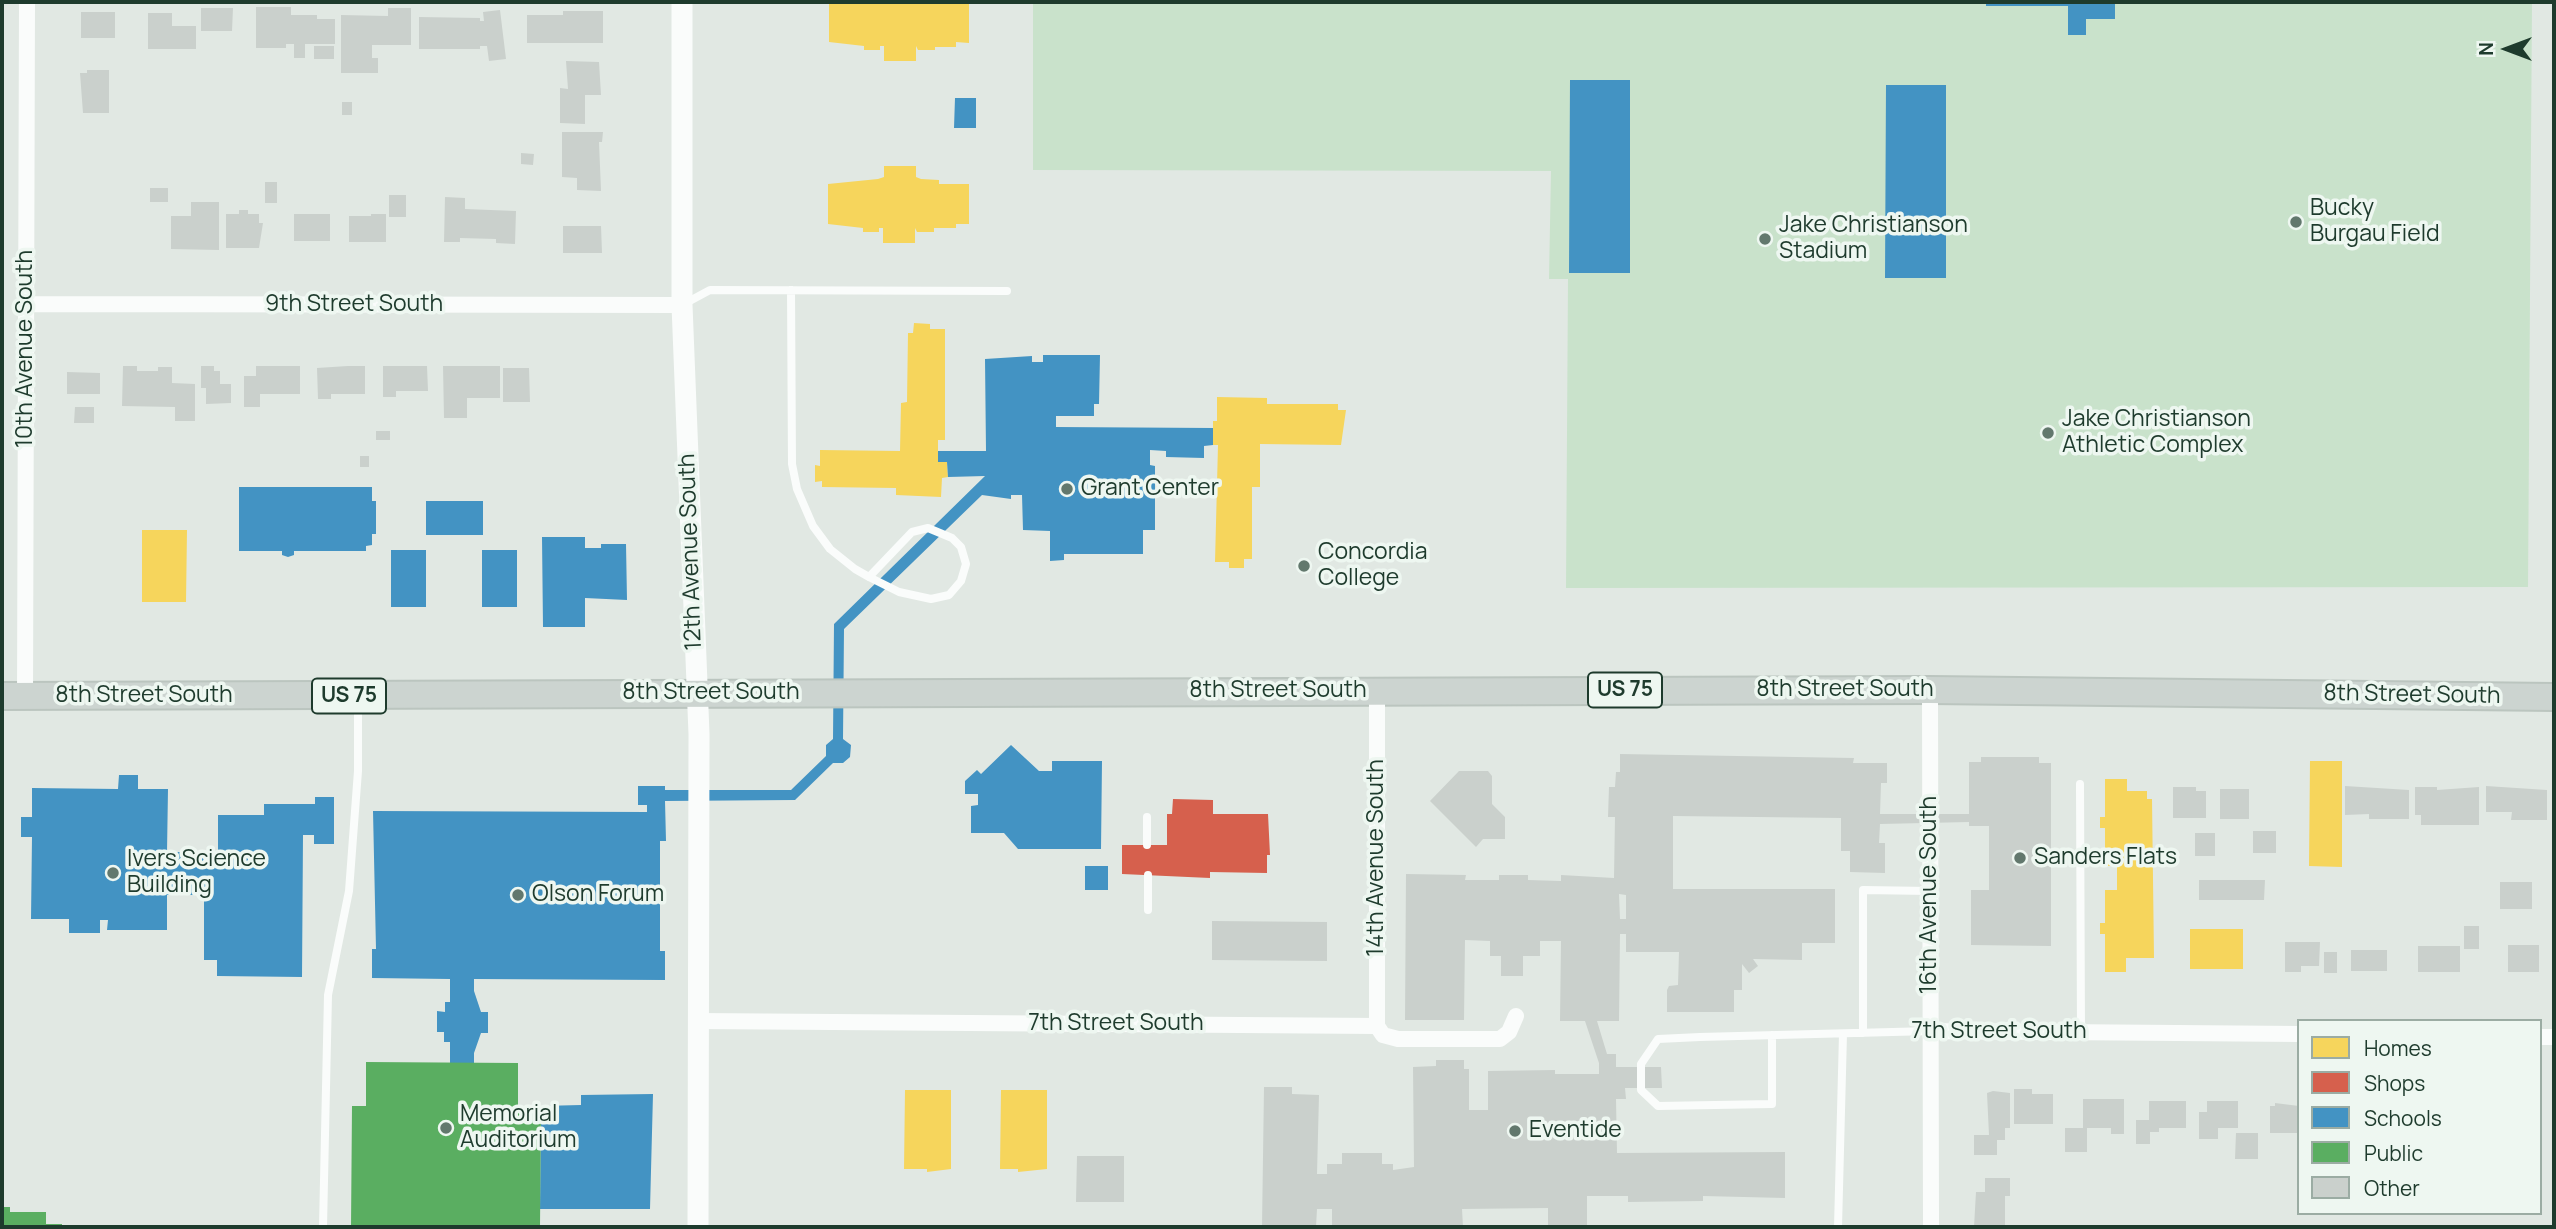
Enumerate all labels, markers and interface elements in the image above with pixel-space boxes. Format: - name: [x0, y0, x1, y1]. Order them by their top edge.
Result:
- north arrow: [2472, 14, 2542, 84]
- text: N: [2473, 42, 2499, 56]
- place label: Bucky Burgau Field: [2310, 195, 2440, 249]
- place label: Jake Christianson Stadium: [1779, 212, 1968, 266]
- marker: Bucky Burgau Field: [2288, 214, 2304, 230]
- marker: Jake Christianson Stadium: [1757, 231, 1773, 247]
- street label: 10th Avenue South: [12, 250, 40, 448]
- street label: 9th Street South: [265, 291, 443, 319]
- place label: Jake Christianson Athletic Complex: [2062, 406, 2251, 460]
- marker: Jake Christianson Athletic Complex: [2040, 425, 2056, 441]
- street label: 12th Avenue South: [674, 453, 708, 651]
- place label: Grant Center: [1081, 475, 1219, 503]
- marker: Grant Center: [1059, 481, 1075, 497]
- place label: Concordia College: [1318, 539, 1427, 593]
- marker: Concordia College: [1296, 558, 1312, 574]
- road number: US 75: [1588, 672, 1662, 708]
- street label: 8th Street South: [1756, 676, 1934, 704]
- street label: 8th Street South: [1189, 677, 1367, 705]
- road number: US 75: [312, 678, 386, 714]
- street label: 8th Street South: [622, 679, 800, 707]
- street label: 8th Street South: [2323, 680, 2501, 710]
- street label: 8th Street South: [55, 682, 233, 710]
- street label: 14th Avenue South: [1363, 759, 1391, 957]
- street label: 16th Avenue South: [1916, 796, 1944, 994]
- place label: Sanders Flats: [2034, 844, 2177, 872]
- place label: Ivers Science Building: [127, 846, 266, 900]
- marker: Sanders Flats: [2012, 850, 2028, 866]
- marker: Ivers Science Building: [105, 865, 121, 881]
- place label: Olson Forum: [532, 881, 664, 909]
- marker: Olson Forum: [510, 887, 526, 903]
- street label: 7th Street South: [1028, 1010, 1204, 1038]
- street label: 7th Street South: [1911, 1018, 2087, 1046]
- legend: [2297, 1019, 2542, 1215]
- text: Homes: [2364, 1034, 2432, 1062]
- text: Shops: [2364, 1069, 2425, 1097]
- place label: Memorial Auditorium: [460, 1101, 576, 1155]
- text: Schools: [2364, 1104, 2442, 1132]
- place label: Eventide: [1529, 1117, 1622, 1145]
- marker: Memorial Auditorium: [438, 1120, 454, 1136]
- marker: Eventide: [1507, 1123, 1523, 1139]
- text: Public: [2364, 1139, 2423, 1167]
- text: Other: [2364, 1174, 2420, 1202]

